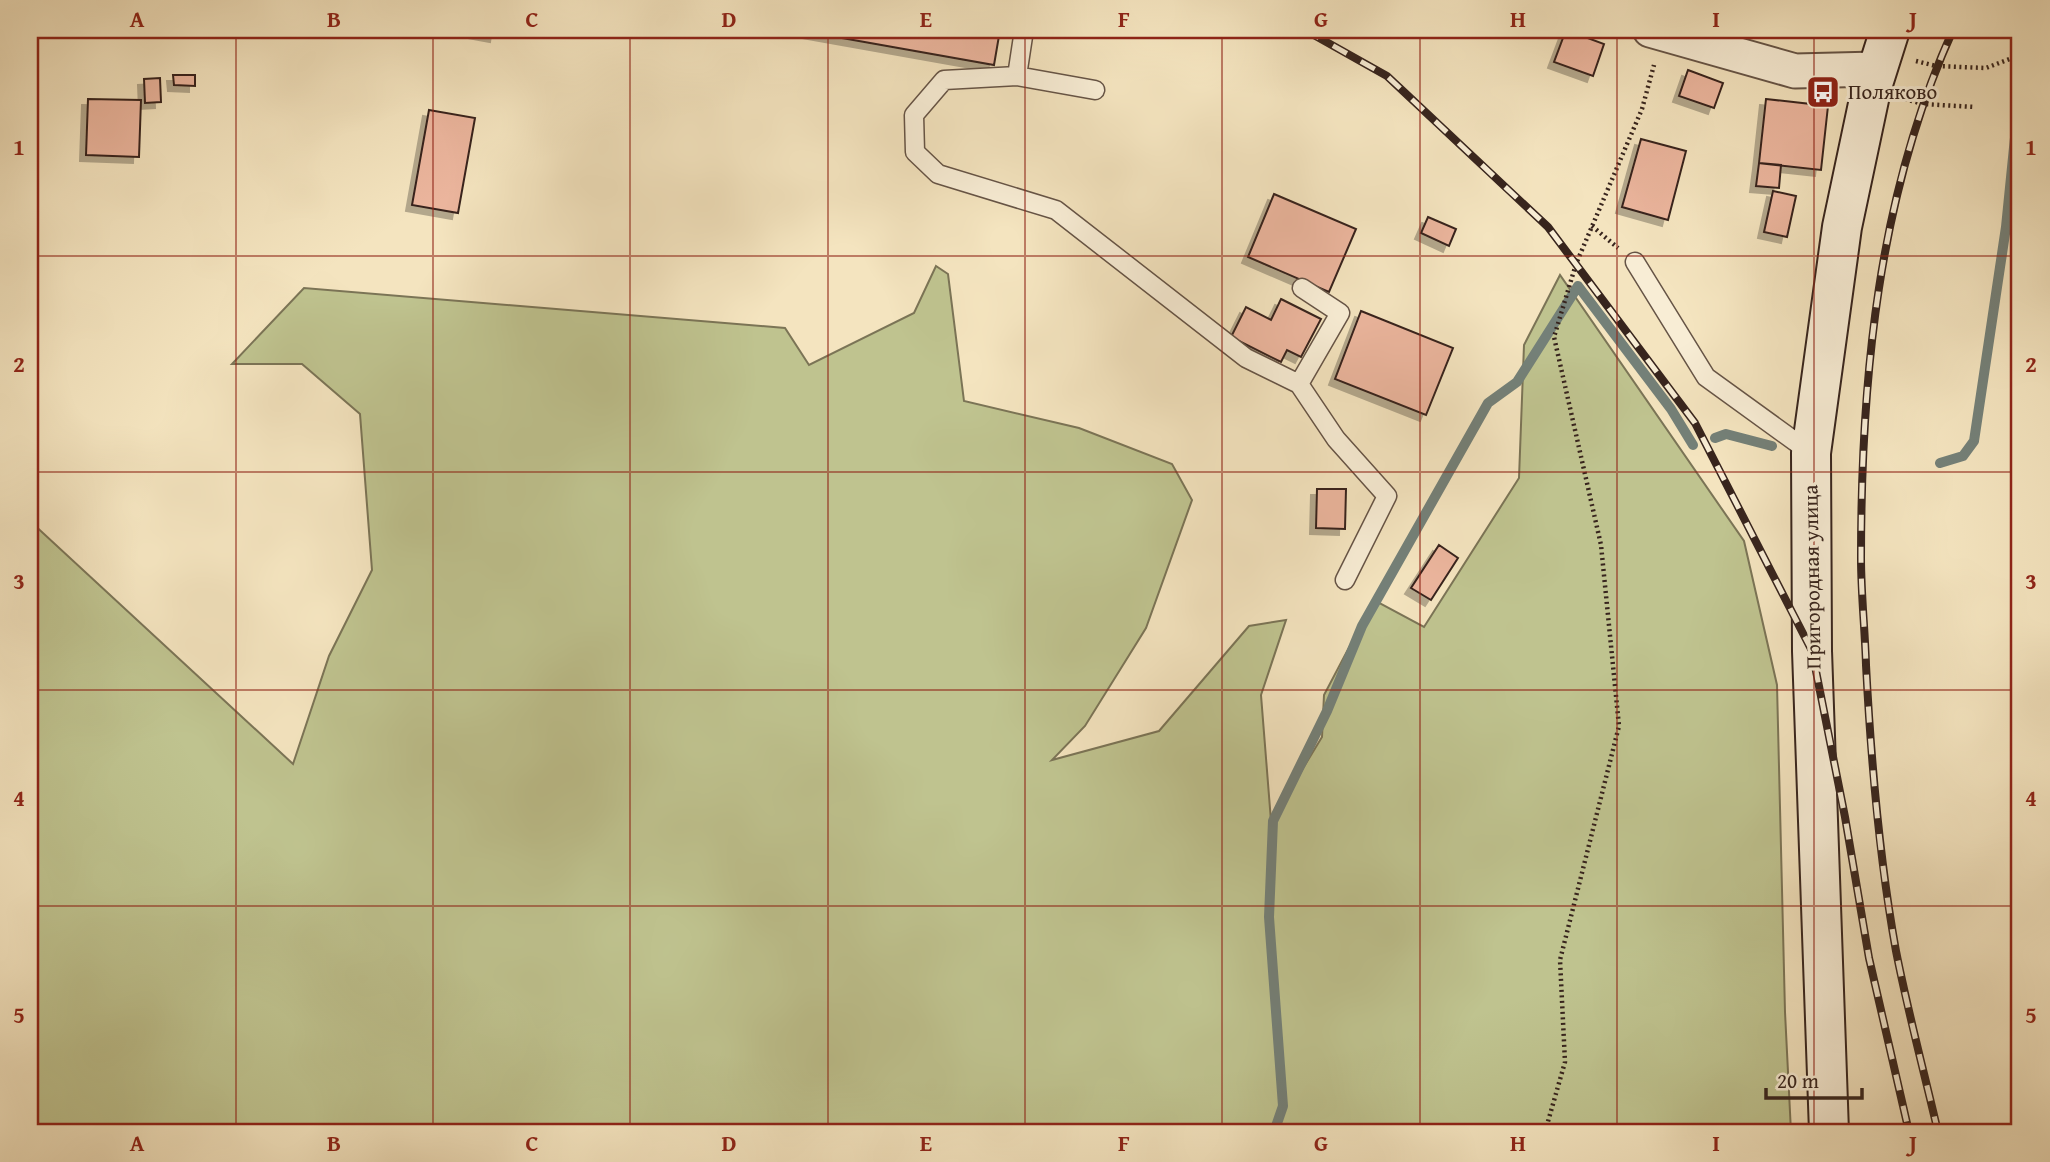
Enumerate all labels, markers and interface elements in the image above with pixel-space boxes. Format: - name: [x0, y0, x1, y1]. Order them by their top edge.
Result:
- text: A: [130, 2, 145, 35]
- text: B: [327, 2, 341, 35]
- text: C: [525, 2, 539, 35]
- text: D: [722, 2, 737, 35]
- text: E: [920, 2, 932, 35]
- text: F: [1118, 2, 1130, 35]
- text: G: [1314, 2, 1328, 35]
- text: H: [1510, 2, 1526, 35]
- text: I: [1712, 2, 1720, 35]
- text: J: [1905, 2, 1917, 35]
- bus stop icon: Поляково: [1804, 73, 1842, 111]
- place label: Поляково: [1848, 76, 1937, 107]
- text: 1: [13, 130, 25, 163]
- text: 1: [2025, 130, 2037, 163]
- text: 2: [13, 347, 25, 380]
- text: 2: [2025, 347, 2037, 380]
- street label: Пригородная улица: [1794, 484, 1829, 670]
- text: 3: [13, 564, 25, 597]
- text: 3: [2025, 564, 2037, 597]
- text: 4: [13, 781, 25, 814]
- text: 4: [2025, 781, 2037, 814]
- text: 5: [13, 998, 25, 1031]
- text: 5: [2025, 998, 2037, 1031]
- scale bar: [1766, 1057, 1863, 1101]
- text: 20 m: [1777, 1065, 1819, 1096]
- text: A: [130, 1126, 145, 1159]
- text: B: [327, 1126, 341, 1159]
- text: C: [525, 1126, 539, 1159]
- text: D: [722, 1126, 737, 1159]
- text: E: [920, 1126, 932, 1159]
- text: F: [1118, 1126, 1130, 1159]
- text: G: [1314, 1126, 1328, 1159]
- text: H: [1510, 1126, 1526, 1159]
- text: I: [1712, 1126, 1720, 1159]
- text: J: [1905, 1126, 1917, 1159]

